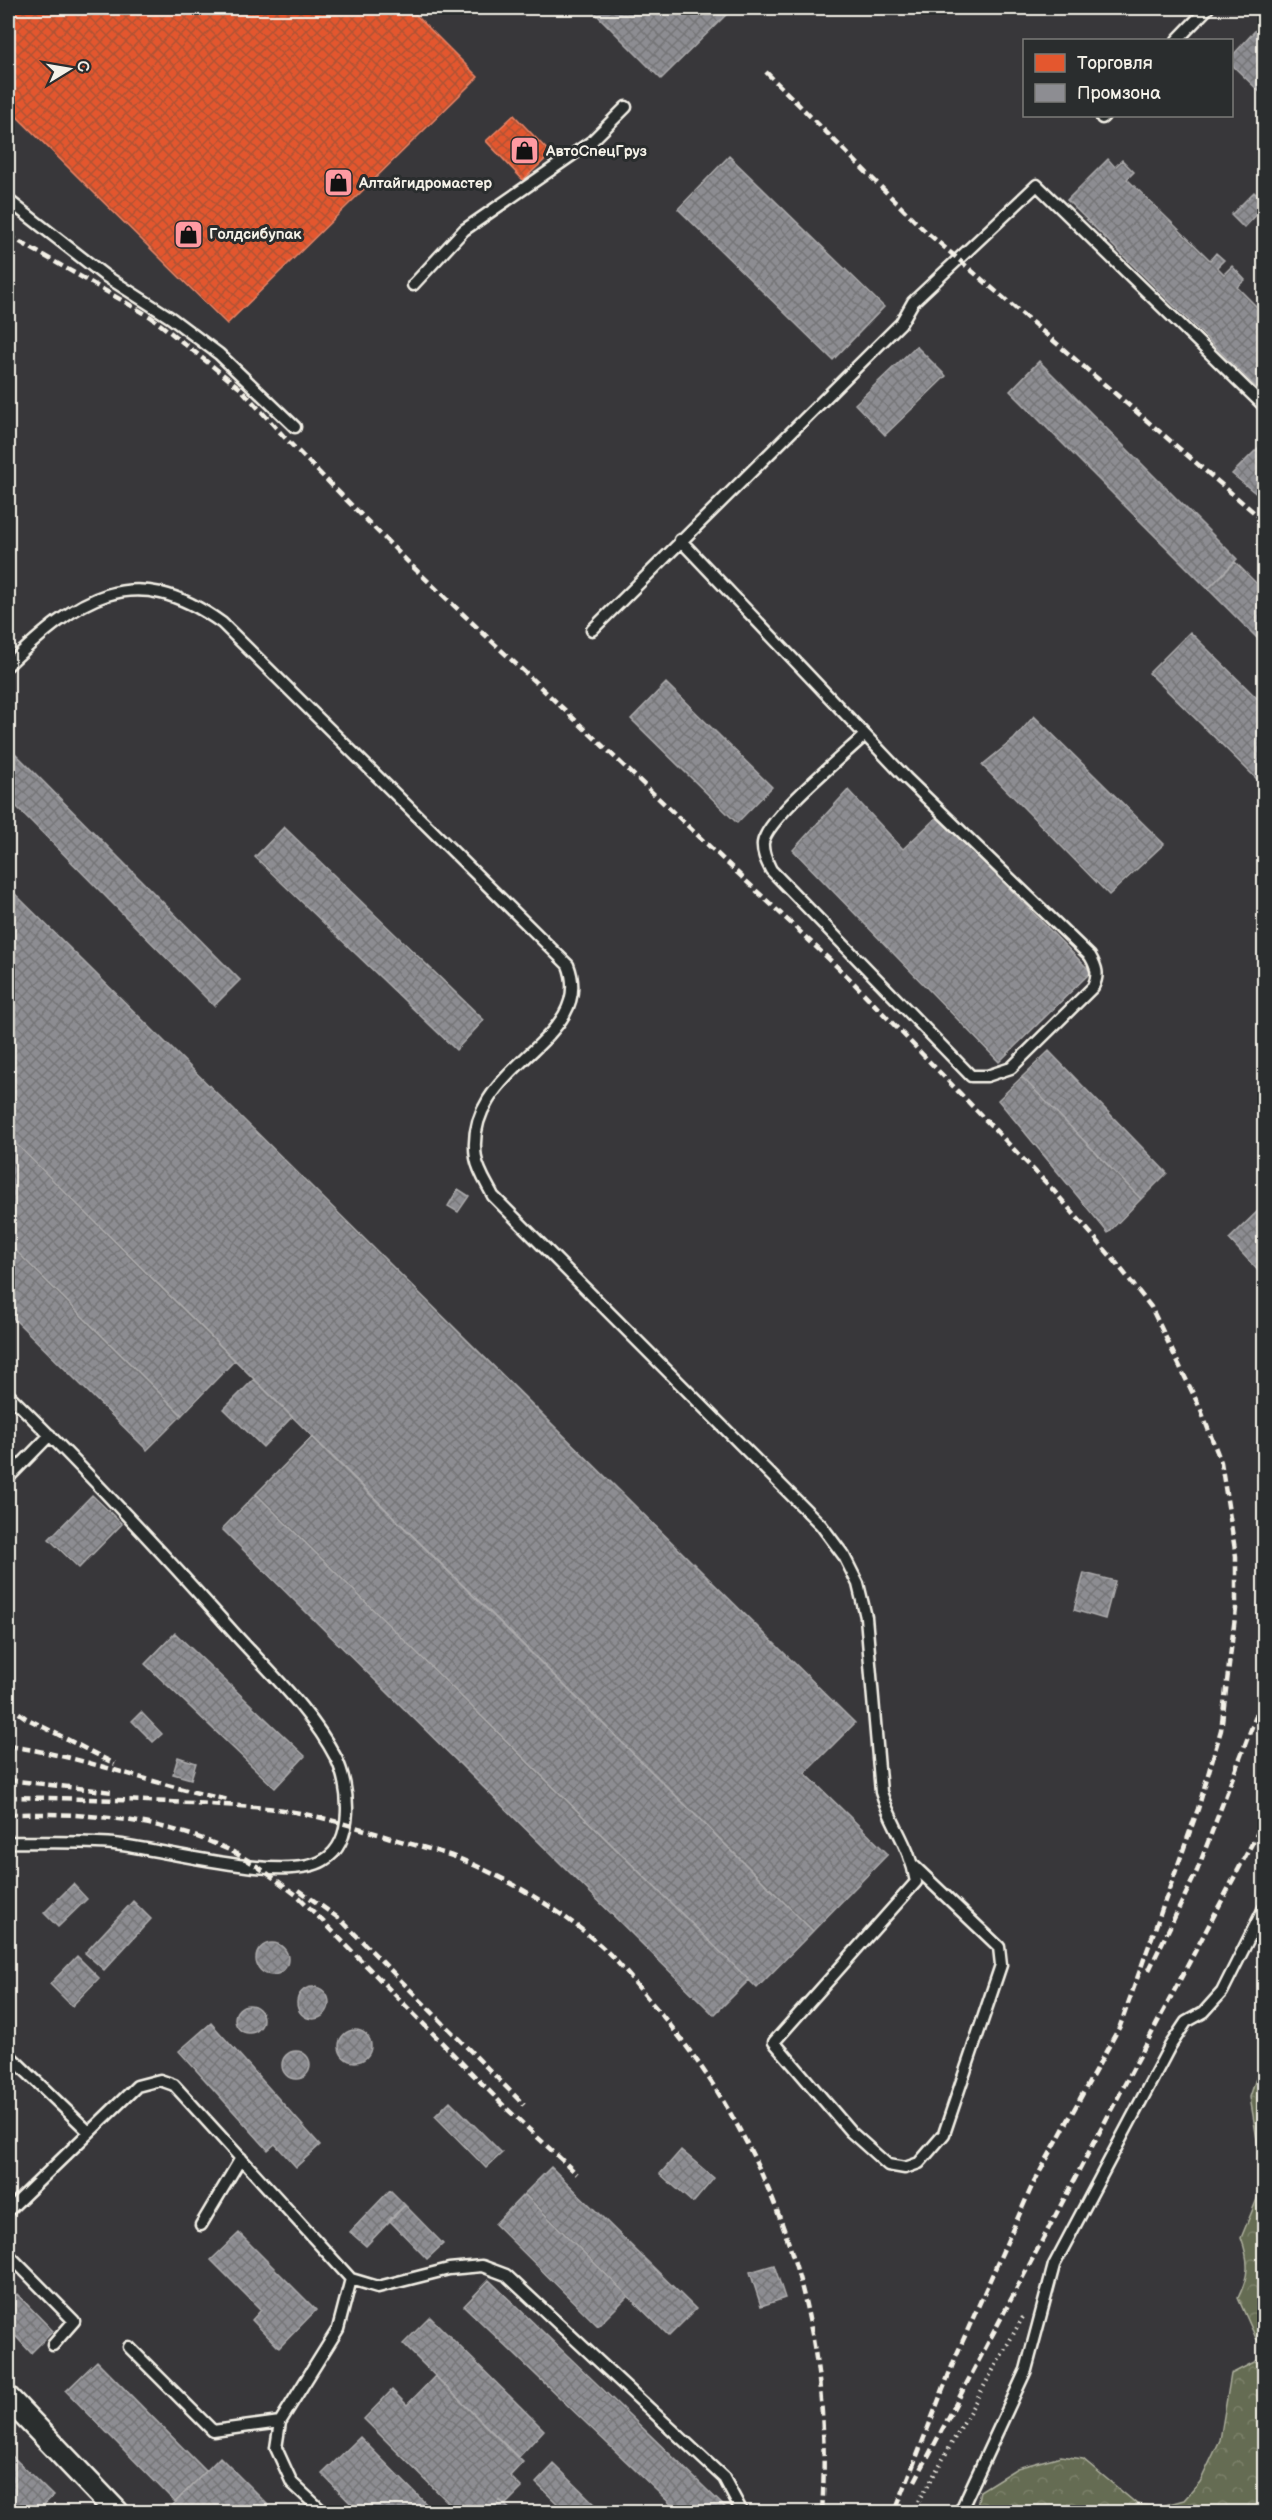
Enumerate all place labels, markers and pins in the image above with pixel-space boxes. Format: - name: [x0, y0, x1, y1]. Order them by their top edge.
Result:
- shop icon: АвтоСпецГруз: [509, 135, 541, 167]
- place label: АвтоСпецГруз: [545, 142, 647, 161]
- shop icon: Алтайгидромастер: [322, 167, 354, 199]
- place label: Алтайгидромастер: [358, 174, 492, 193]
- shop icon: Голдcибупак: [172, 218, 204, 250]
- place label: Голдcибупак: [209, 225, 302, 244]

